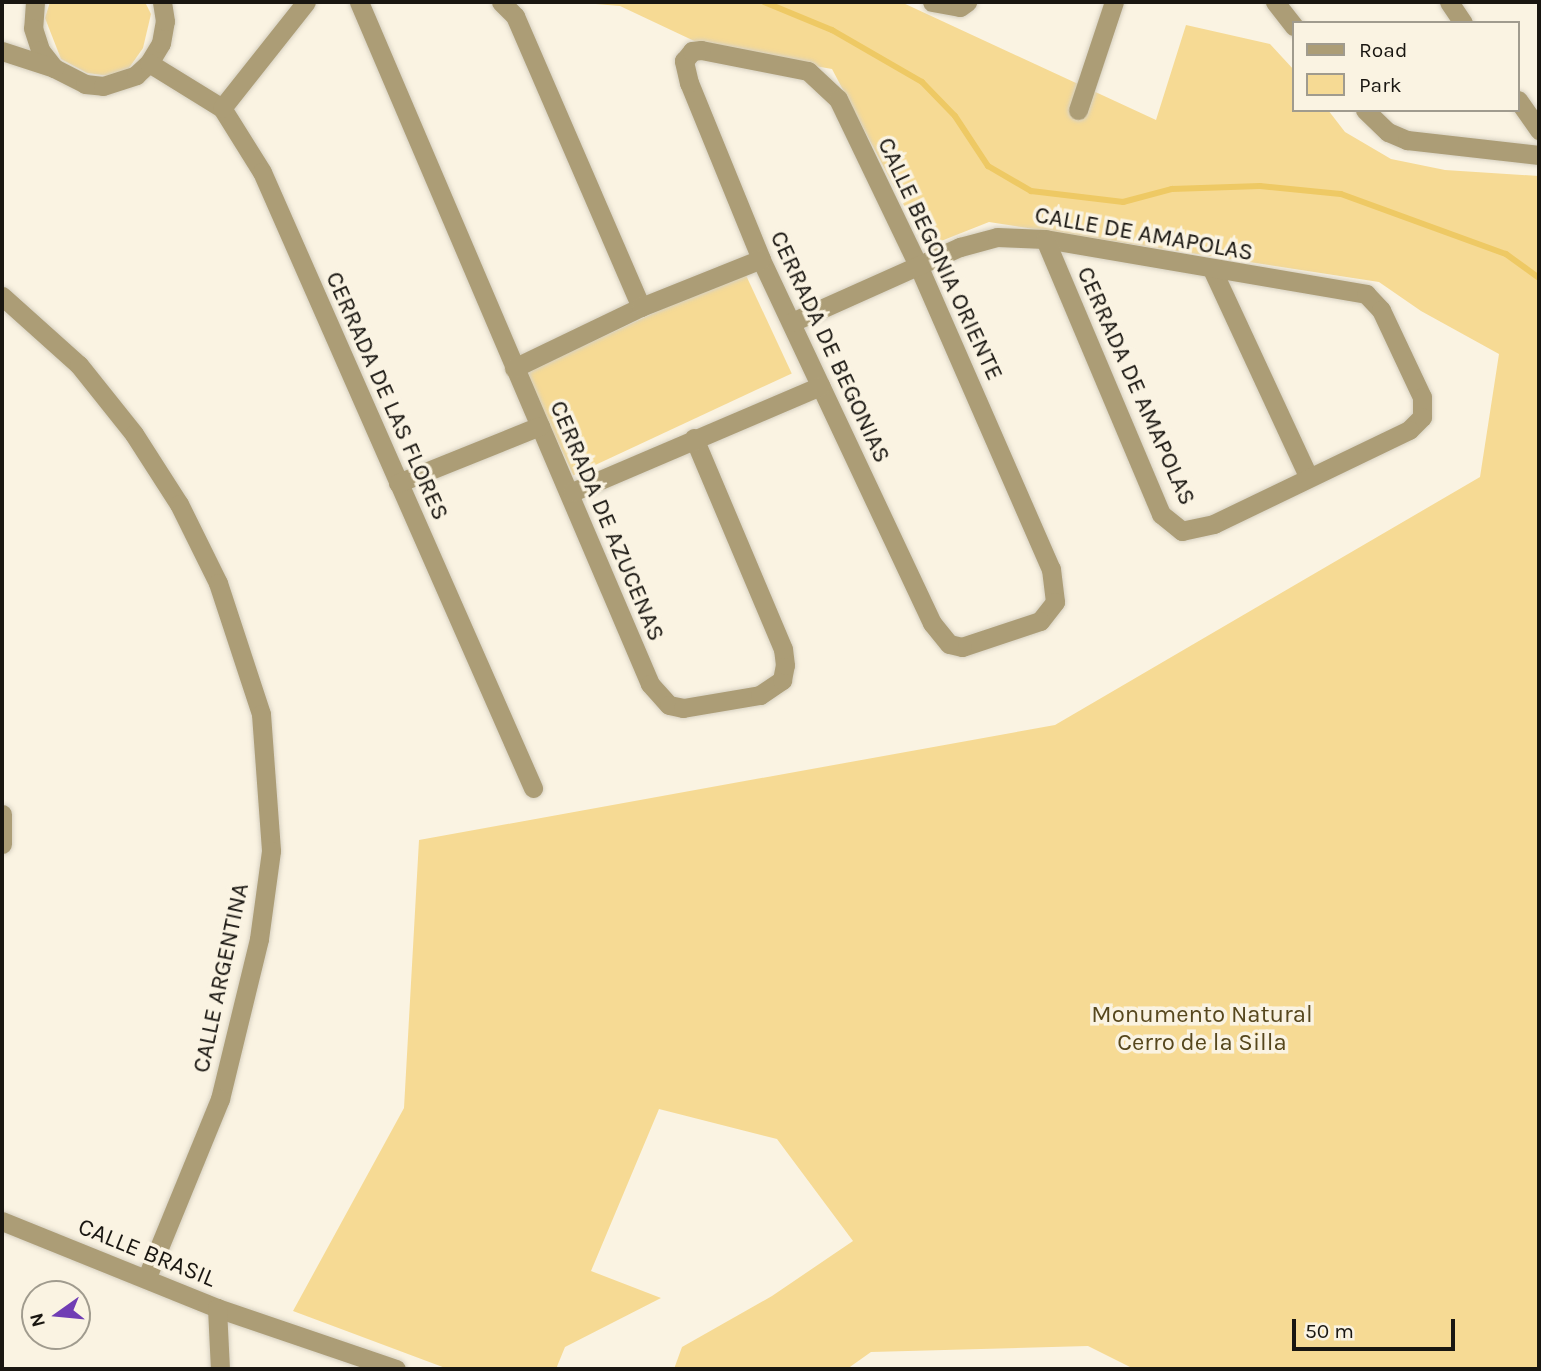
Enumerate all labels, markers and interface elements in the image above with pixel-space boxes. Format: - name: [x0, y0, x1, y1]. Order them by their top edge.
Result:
- legend: [1292, 21, 1520, 112]
- text: Road: [1359, 38, 1407, 62]
- text: Park: [1359, 73, 1402, 97]
- street label: CALLE BEGONIA ORIENTE: [871, 133, 1009, 385]
- street label: CALLE DE AMAPOLAS: [1033, 201, 1255, 267]
- street label: CERRADA DE BEGONIAS: [764, 226, 896, 468]
- street label: CERRADA DE AMAPOLAS: [1070, 262, 1202, 510]
- street label: CERRADA DE LAS FLORES: [319, 267, 455, 525]
- street label: CERRADA DE AZUCENAS: [543, 396, 671, 646]
- street label: CALLE ARGENTINA: [187, 881, 255, 1075]
- park label: Monumento Natural Cerro de la Silla: [1091, 1001, 1313, 1057]
- street label: CALLE BRASIL: [74, 1212, 220, 1294]
- north arrow: [21, 1280, 91, 1350]
- scale bar: [1296, 1304, 1459, 1348]
- text: N: [25, 1310, 50, 1329]
- text: 50 m: [1305, 1319, 1354, 1343]

